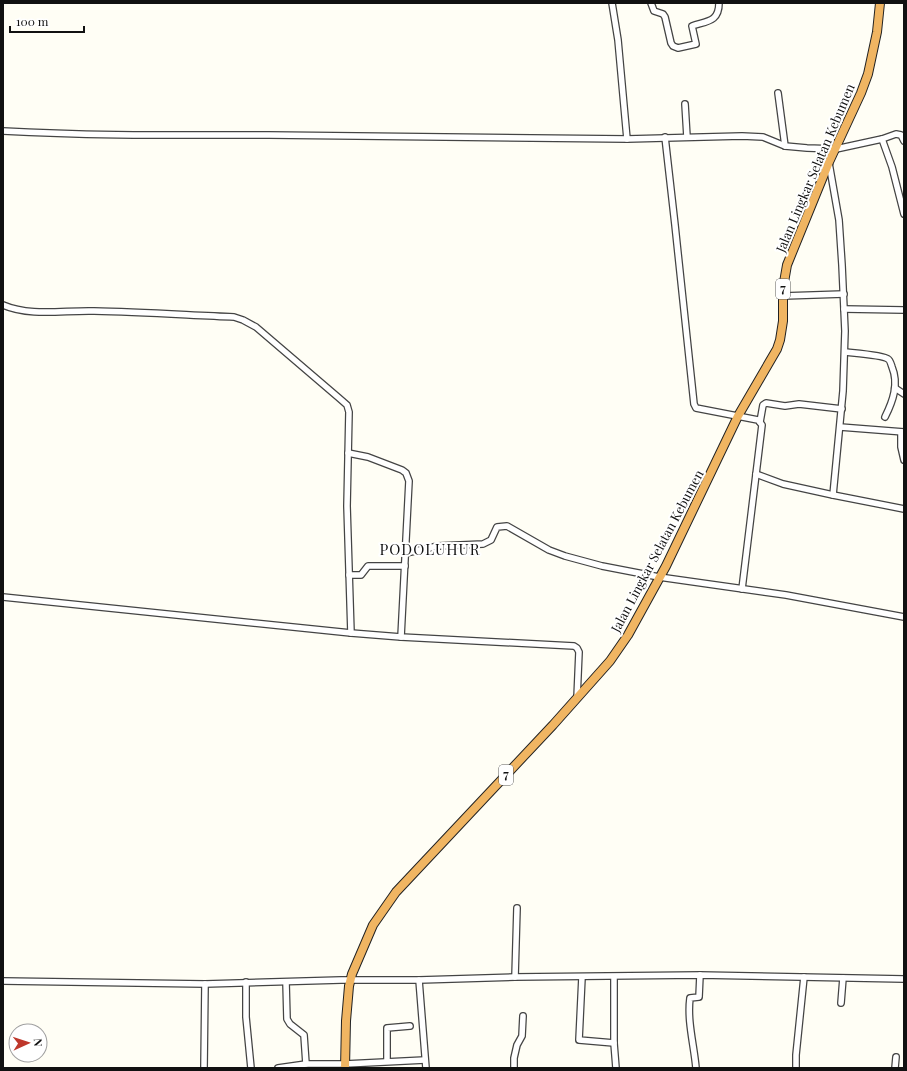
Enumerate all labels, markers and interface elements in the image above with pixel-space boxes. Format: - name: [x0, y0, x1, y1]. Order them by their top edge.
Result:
- scale bar: [10, 8, 84, 34]
- text: 100 m: [16, 13, 49, 29]
- street label: Jalan Lingkar Selatan Kebumen: [771, 81, 858, 256]
- road number: 7: [776, 279, 790, 299]
- street label: Jalan Lingkar Selatan Kebumen: [606, 466, 707, 636]
- district label: PODOLUHUR: [380, 539, 480, 559]
- road number: 7: [499, 765, 513, 785]
- north arrow: [8, 1023, 48, 1063]
- text: N: [31, 1038, 46, 1047]

